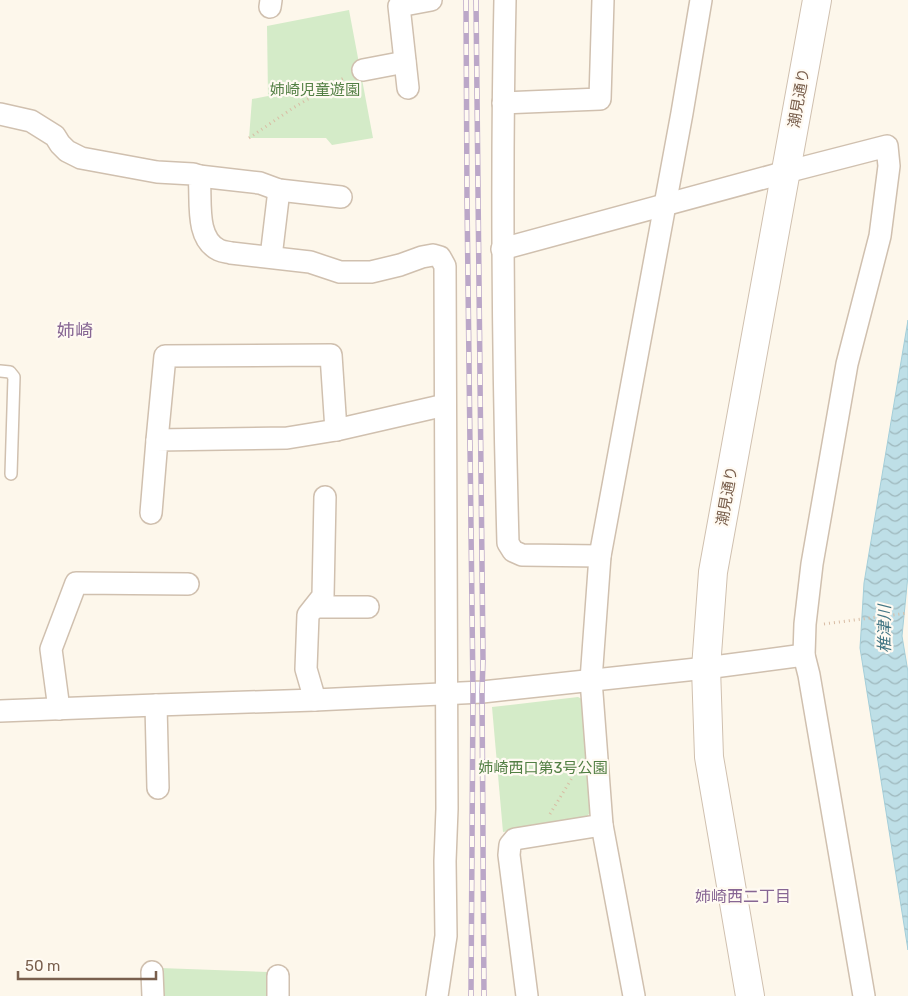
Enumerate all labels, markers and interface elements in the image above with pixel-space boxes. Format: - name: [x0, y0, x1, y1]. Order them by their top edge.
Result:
- street label: 潮見通り: [785, 67, 813, 129]
- park label: 姉崎児童遊園: [270, 81, 360, 99]
- district label: 姉崎: [57, 320, 93, 342]
- street label: 潮見通り: [713, 465, 741, 527]
- water label: 椎津川: [875, 603, 894, 653]
- park label: 姉崎西口第3号公園: [478, 759, 608, 777]
- district label: 姉崎西二丁目: [695, 887, 791, 906]
- scale bar: [18, 948, 155, 980]
- text: 50 m: [25, 957, 60, 975]

